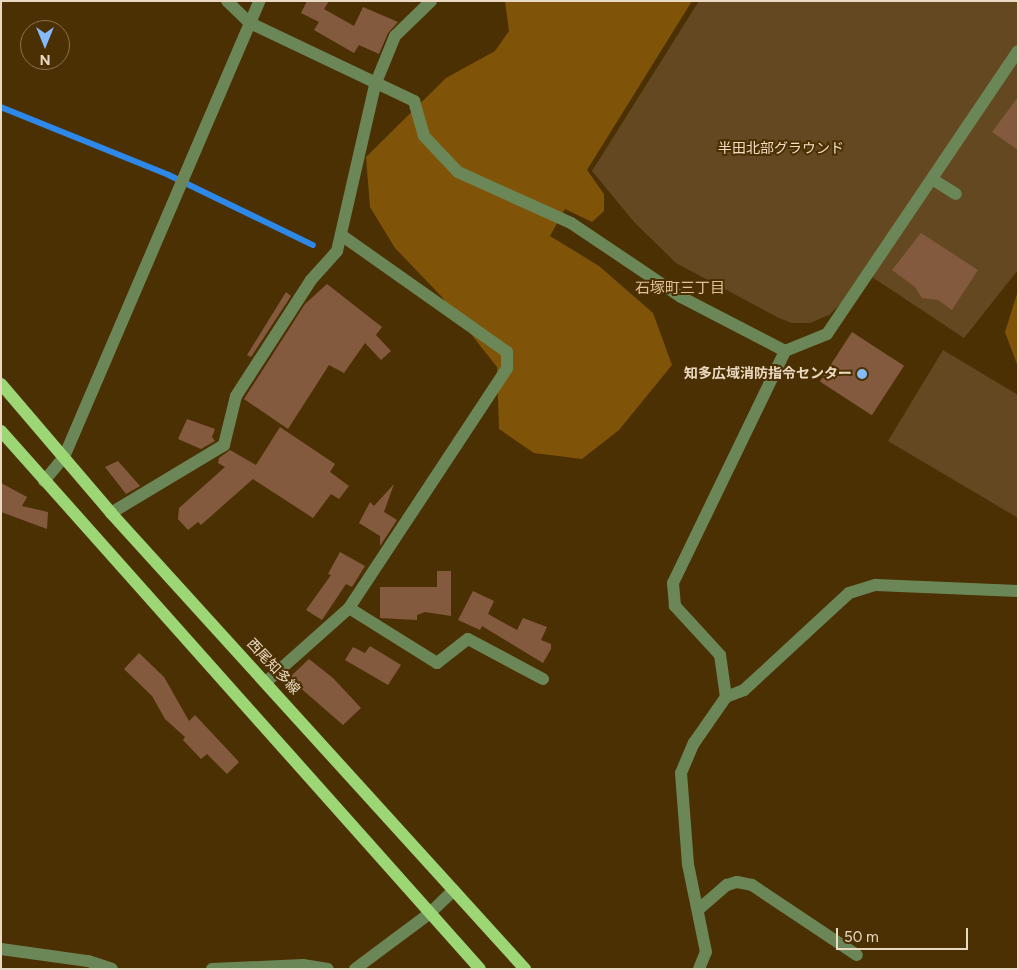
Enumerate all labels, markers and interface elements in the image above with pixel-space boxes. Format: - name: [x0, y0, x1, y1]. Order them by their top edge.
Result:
- north arrow: [20, 20, 70, 70]
- text: N: [40, 51, 50, 68]
- park label: 半田北部グラウンド: [718, 141, 844, 157]
- district label: 石塚町三丁目: [635, 280, 725, 298]
- place label: 知多広域消防指令センター: [684, 366, 852, 382]
- marker: 知多広域消防指令センター: [856, 368, 868, 380]
- street label: 西尾知多線: [243, 636, 303, 698]
- scale bar: [839, 918, 972, 950]
- text: 50 m: [844, 928, 879, 946]

